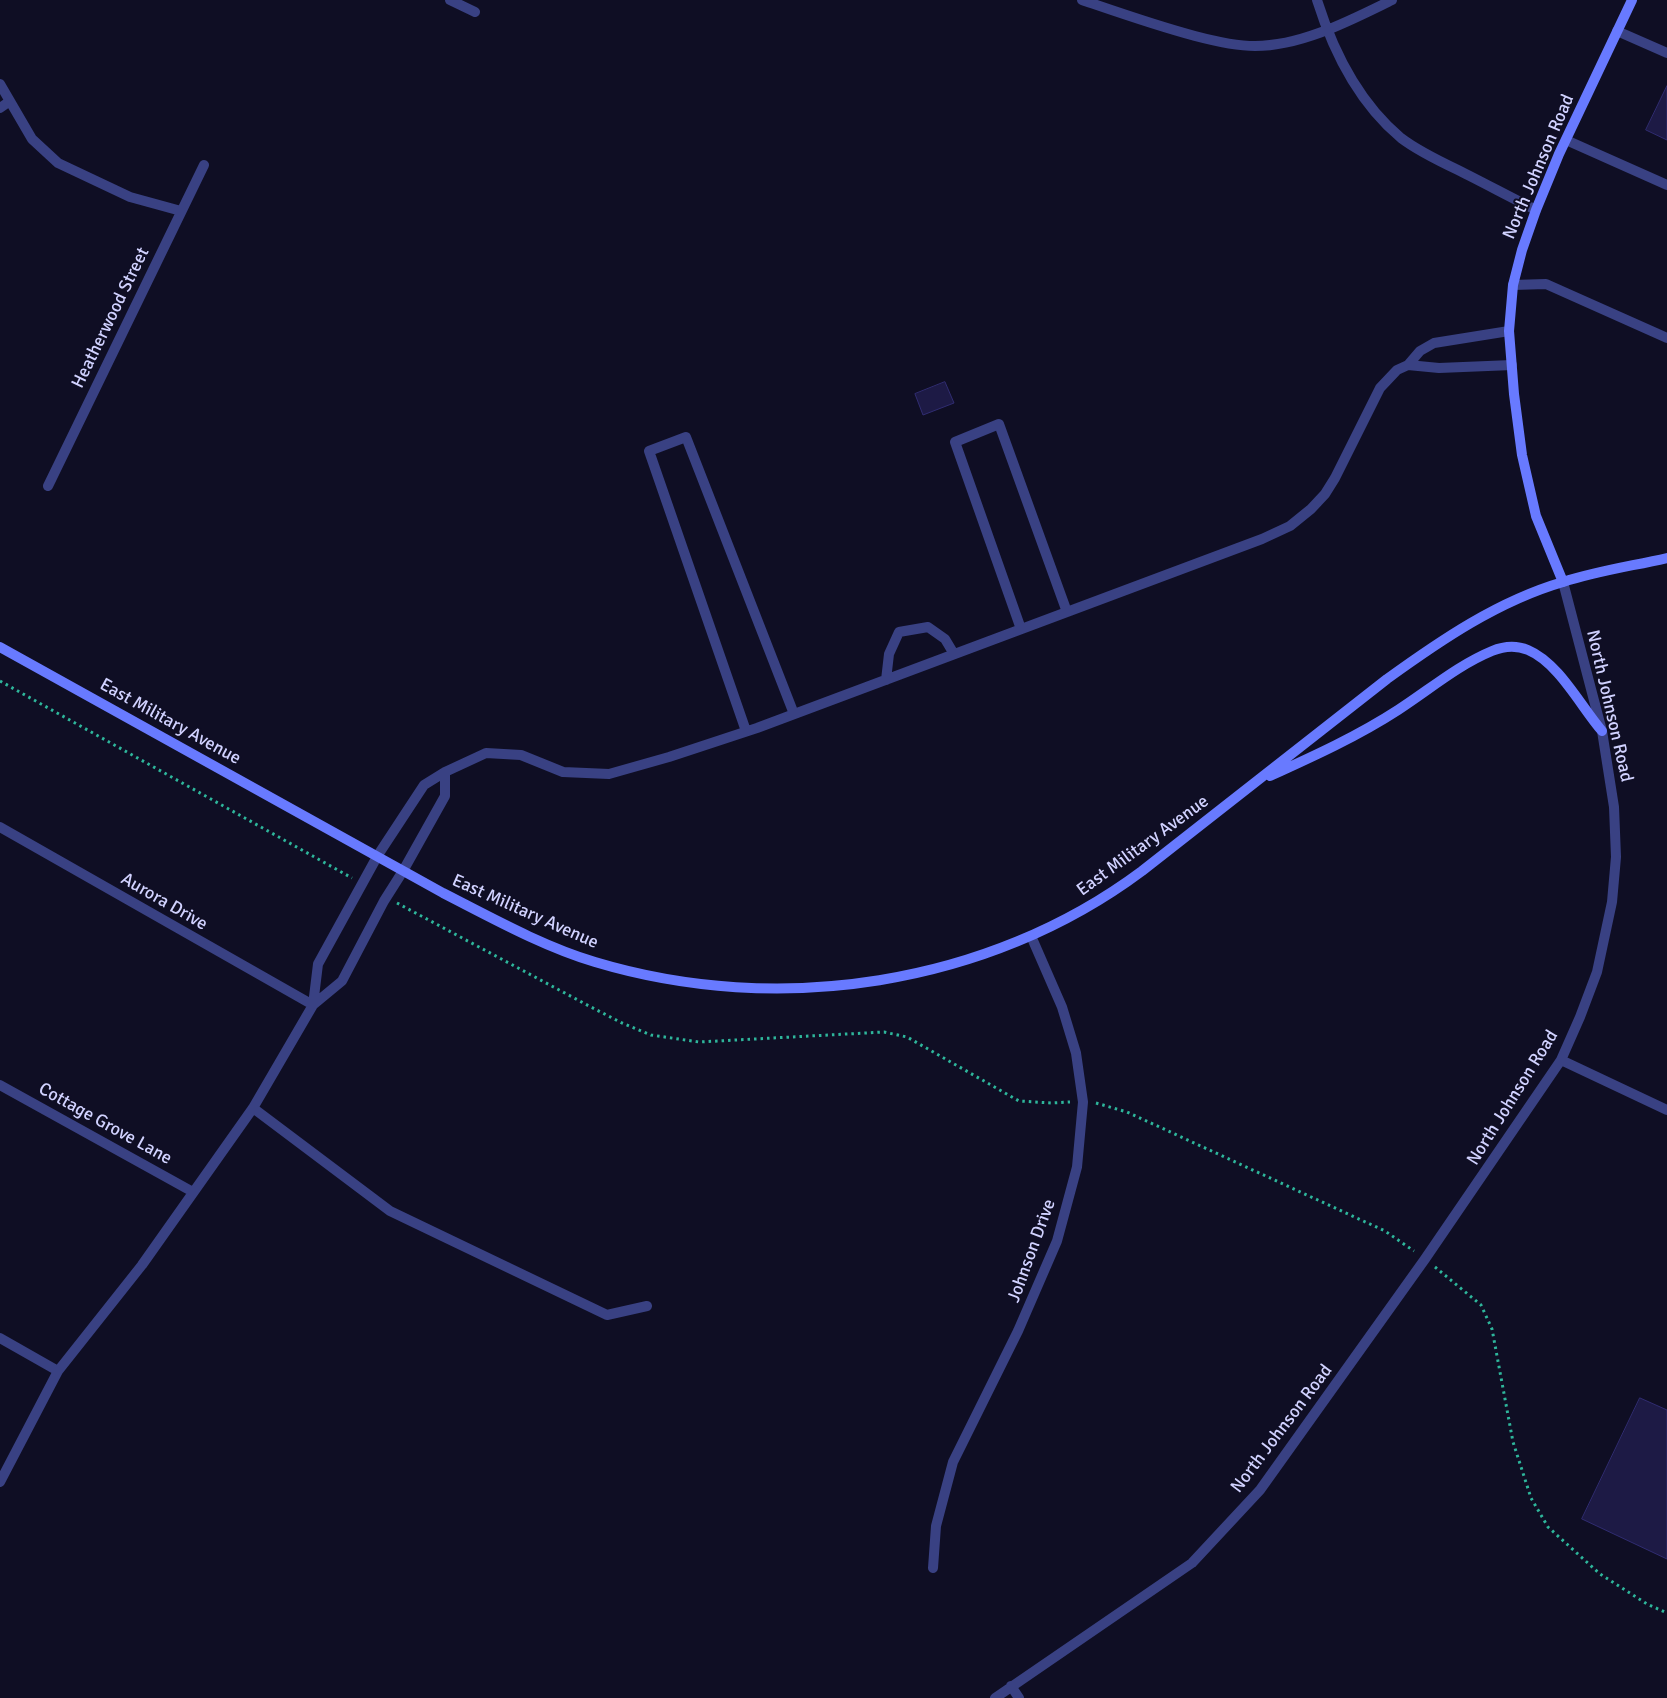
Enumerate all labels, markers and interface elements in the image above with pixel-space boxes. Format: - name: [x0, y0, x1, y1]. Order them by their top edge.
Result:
- street label: North Johnson Road: [1499, 91, 1579, 243]
- street label: Heatherwood Street: [68, 244, 154, 392]
- street label: North Johnson Road: [1581, 628, 1637, 784]
- street label: East Military Avenue: [96, 674, 244, 770]
- street label: East Military Avenue: [1073, 791, 1213, 901]
- street label: Aurora Drive: [117, 869, 211, 935]
- street label: East Military Avenue: [448, 870, 602, 954]
- street label: North Johnson Road: [1463, 1026, 1563, 1170]
- street label: Cottage Grove Lane: [35, 1078, 175, 1170]
- street label: Johnson Drive: [1003, 1196, 1061, 1306]
- street label: North Johnson Road: [1227, 1361, 1337, 1497]

